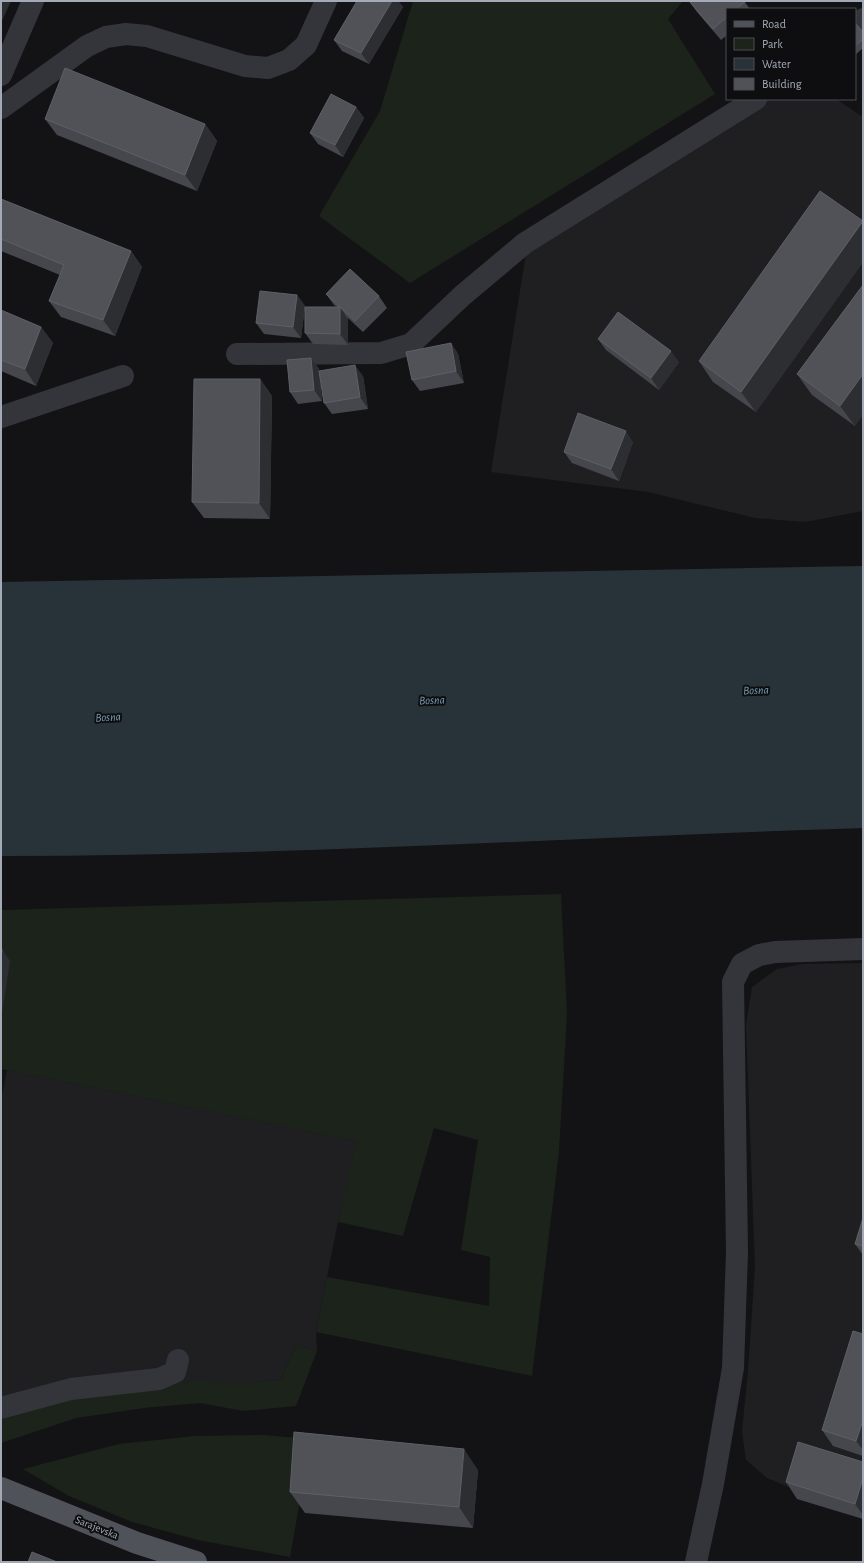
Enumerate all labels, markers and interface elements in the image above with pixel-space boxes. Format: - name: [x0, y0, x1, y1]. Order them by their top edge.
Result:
- legend: [726, 8, 856, 100]
- text: Road: [762, 18, 786, 30]
- text: Park: [762, 38, 783, 50]
- text: Water: [762, 58, 791, 70]
- text: Building: [762, 78, 802, 90]
- water label: Bosna: [743, 684, 769, 696]
- water label: Bosna: [419, 694, 445, 706]
- water label: Bosna: [95, 710, 121, 724]
- street label: Sarajevska: [74, 1514, 120, 1541]

